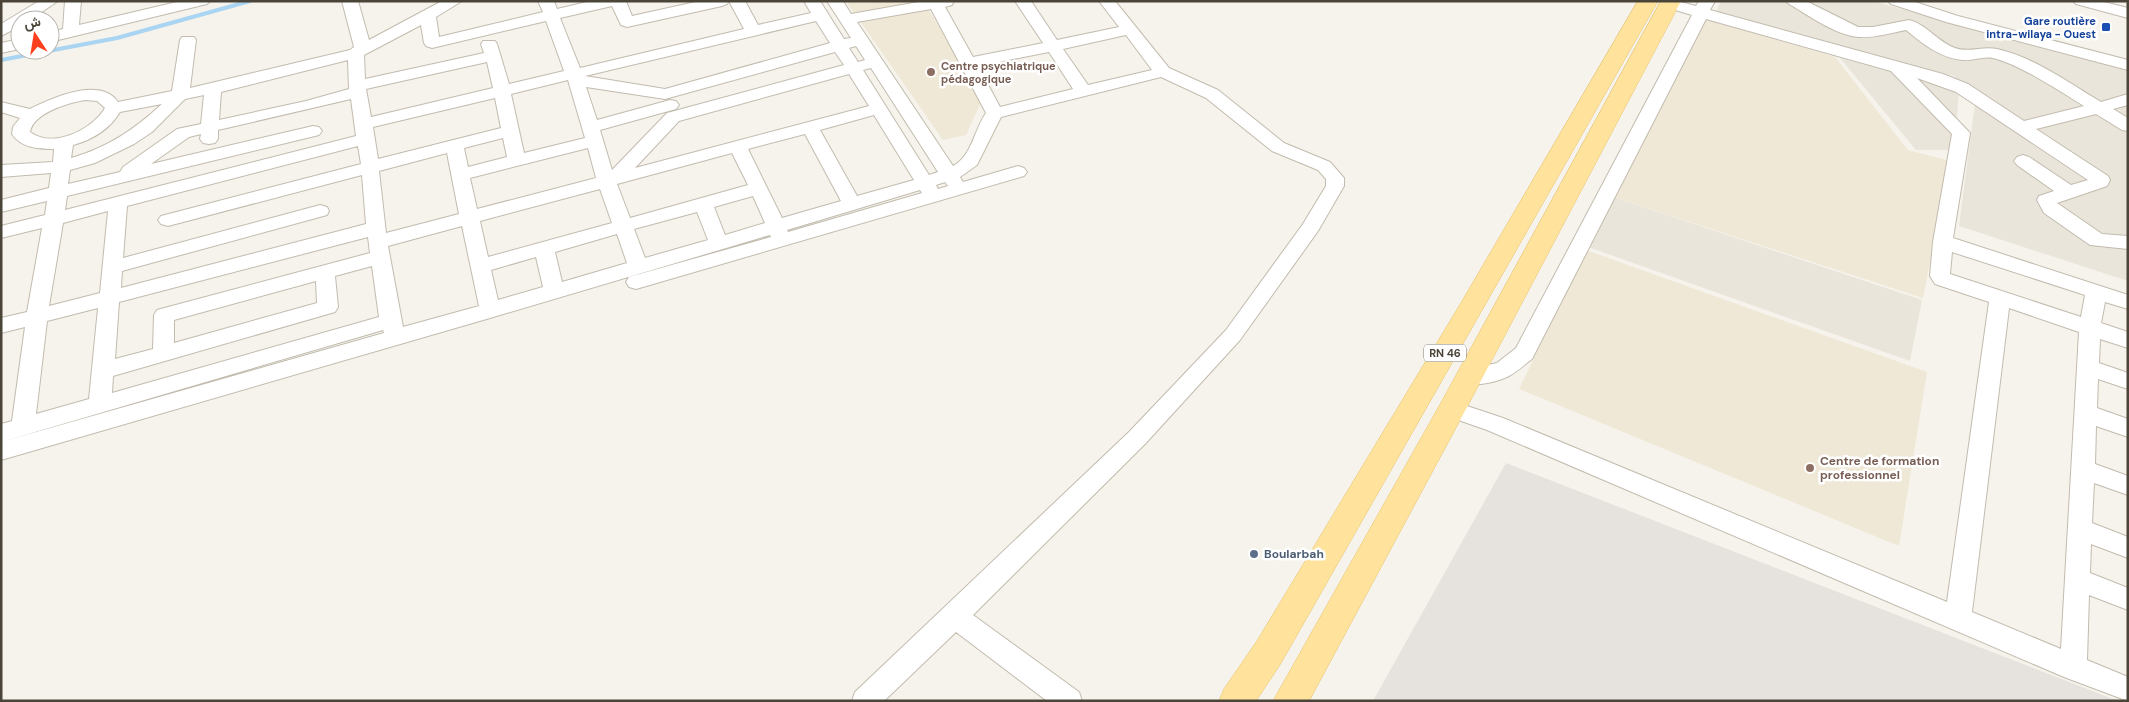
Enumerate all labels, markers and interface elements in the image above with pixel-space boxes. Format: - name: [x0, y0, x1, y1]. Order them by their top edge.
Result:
- north arrow: [10, 10, 60, 60]
- text: ش: [22, 12, 43, 33]
- place label: Gare routière intra-wilaya - Ouest: [1986, 14, 2096, 41]
- marker: Gare routière intra-wilaya - Ouest: [2100, 21, 2112, 33]
- place label: Centre psychiatrique pédagogique: [941, 59, 1056, 86]
- marker: Centre psychiatrique pédagogique: [925, 66, 937, 78]
- road number: RN 46: [1424, 344, 1466, 362]
- place label: Centre de formation professionnel: [1820, 453, 1939, 483]
- marker: Centre de formation professionnel: [1804, 462, 1816, 474]
- place label: Boularbah: [1264, 546, 1324, 562]
- marker: Boularbah: [1248, 548, 1260, 560]

